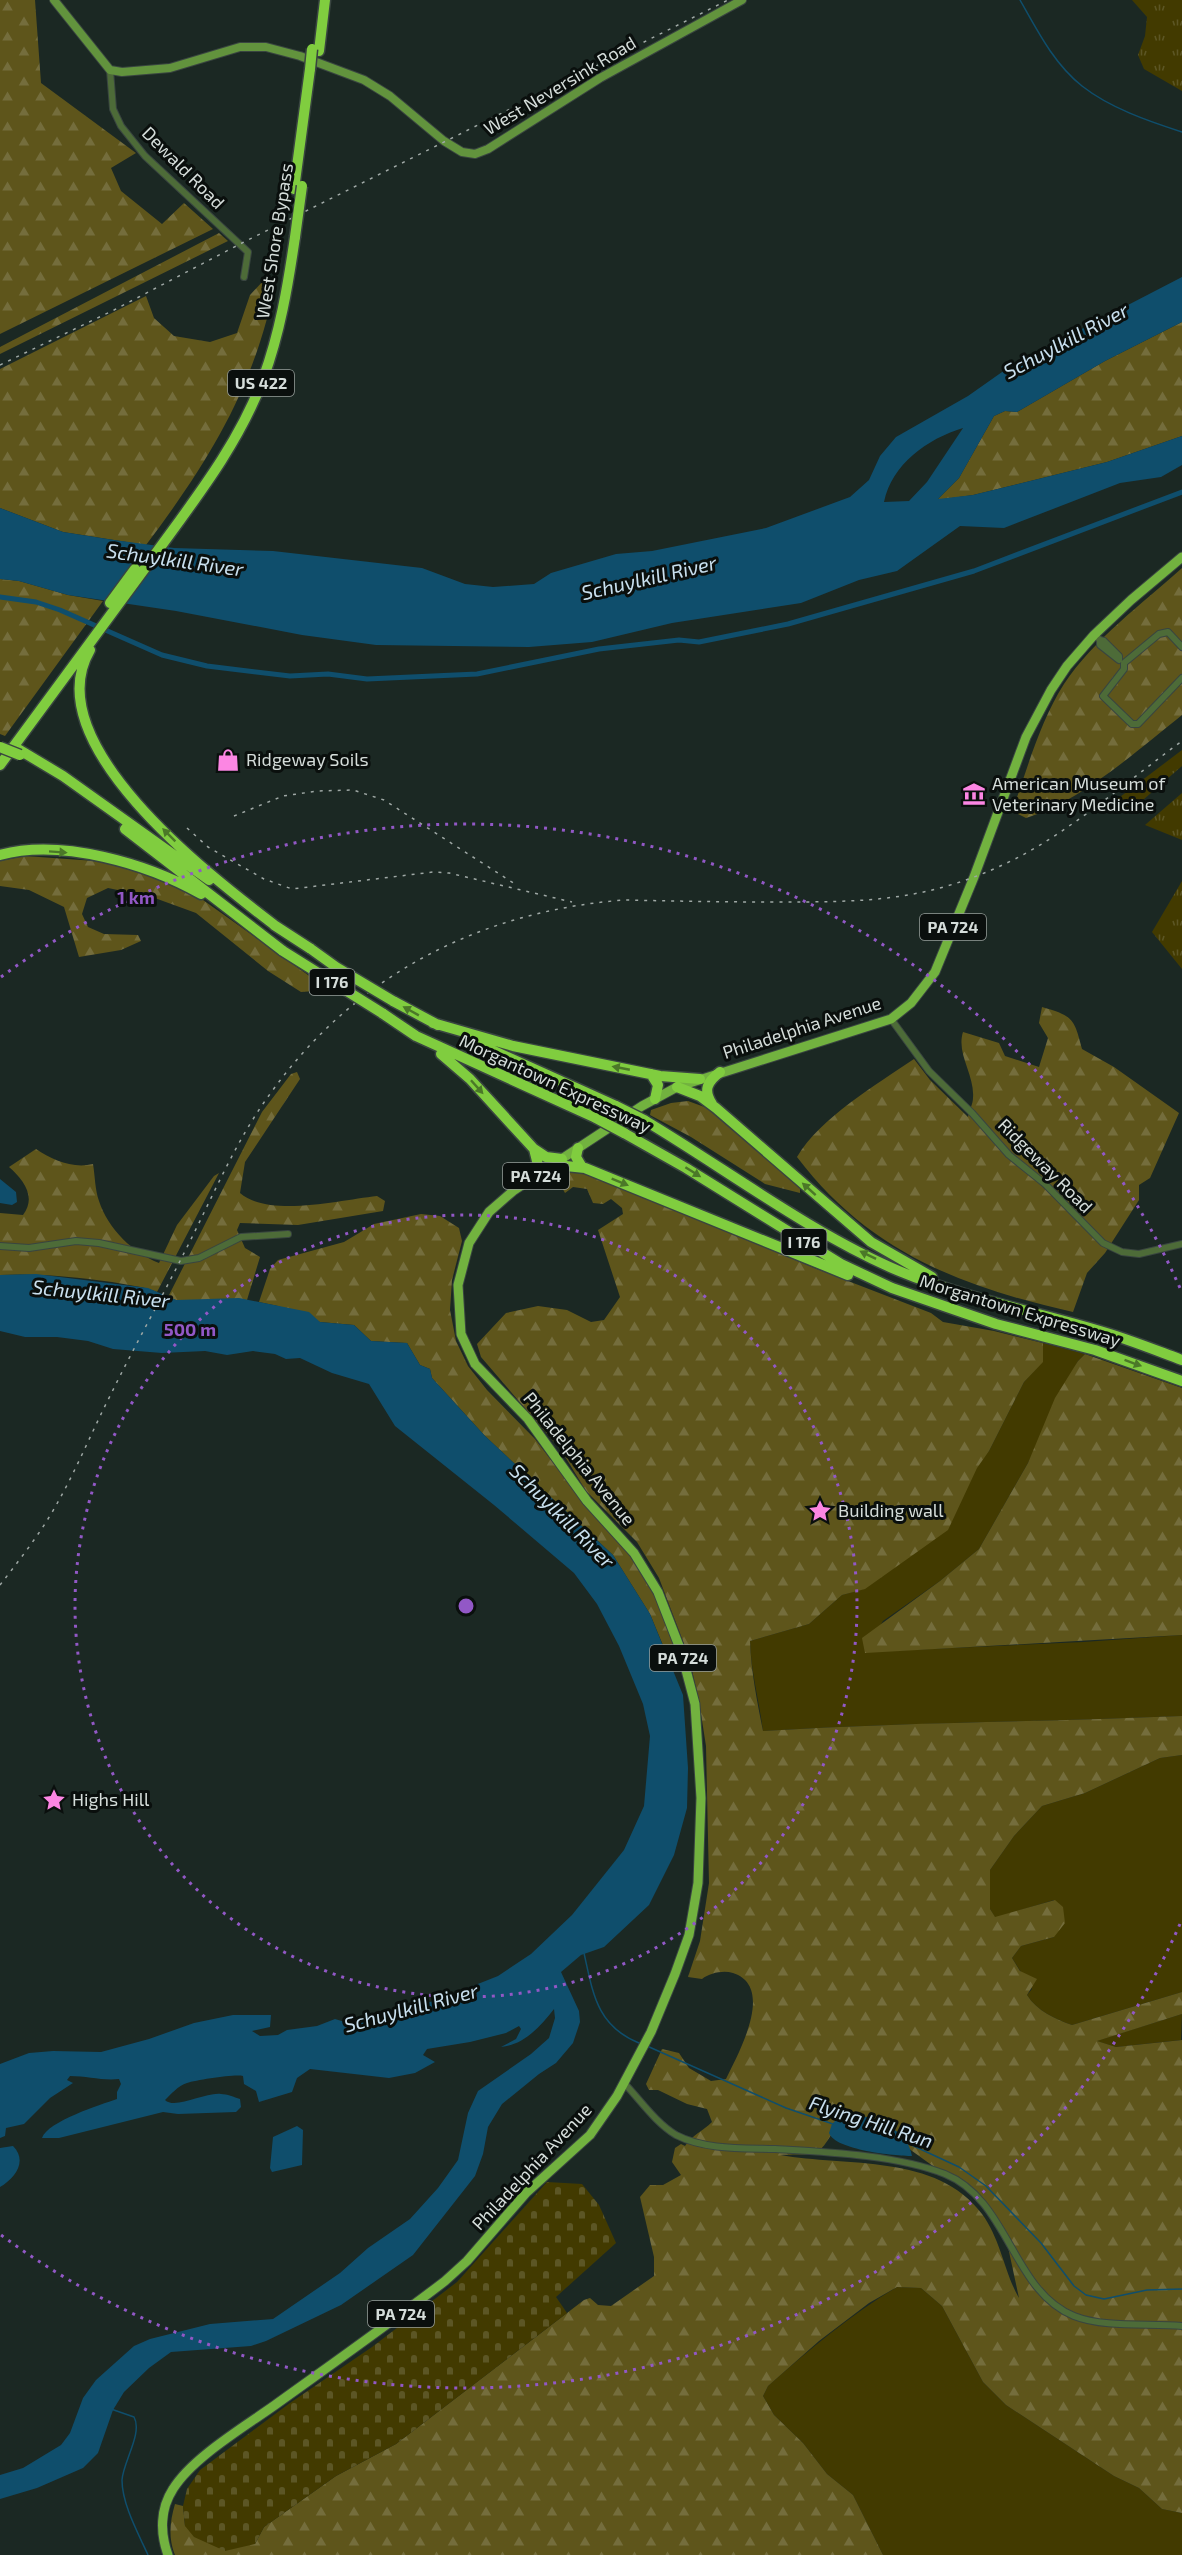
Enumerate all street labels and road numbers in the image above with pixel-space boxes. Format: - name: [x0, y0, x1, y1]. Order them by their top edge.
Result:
- street label: West Neversink Road: [479, 31, 640, 139]
- street label: Dewald Road: [138, 122, 229, 213]
- street label: West Shore Bypass: [251, 162, 297, 320]
- road number: US 422: [228, 370, 294, 396]
- road number: PA 724: [920, 914, 986, 940]
- road number: I 176: [310, 969, 354, 995]
- street label: Philadelphia Avenue: [720, 991, 884, 1063]
- street label: Morgantown Expressway: [456, 1029, 655, 1137]
- street label: Ridgeway Road: [994, 1113, 1098, 1217]
- road number: PA 724: [503, 1163, 569, 1189]
- road number: I 176: [782, 1229, 826, 1255]
- street label: Morgantown Expressway: [917, 1269, 1124, 1351]
- street label: Philadelphia Avenue: [519, 1387, 640, 1530]
- road number: PA 724: [650, 1645, 716, 1671]
- street label: Philadelphia Avenue: [467, 2098, 596, 2234]
- road number: PA 724: [368, 2301, 434, 2327]

